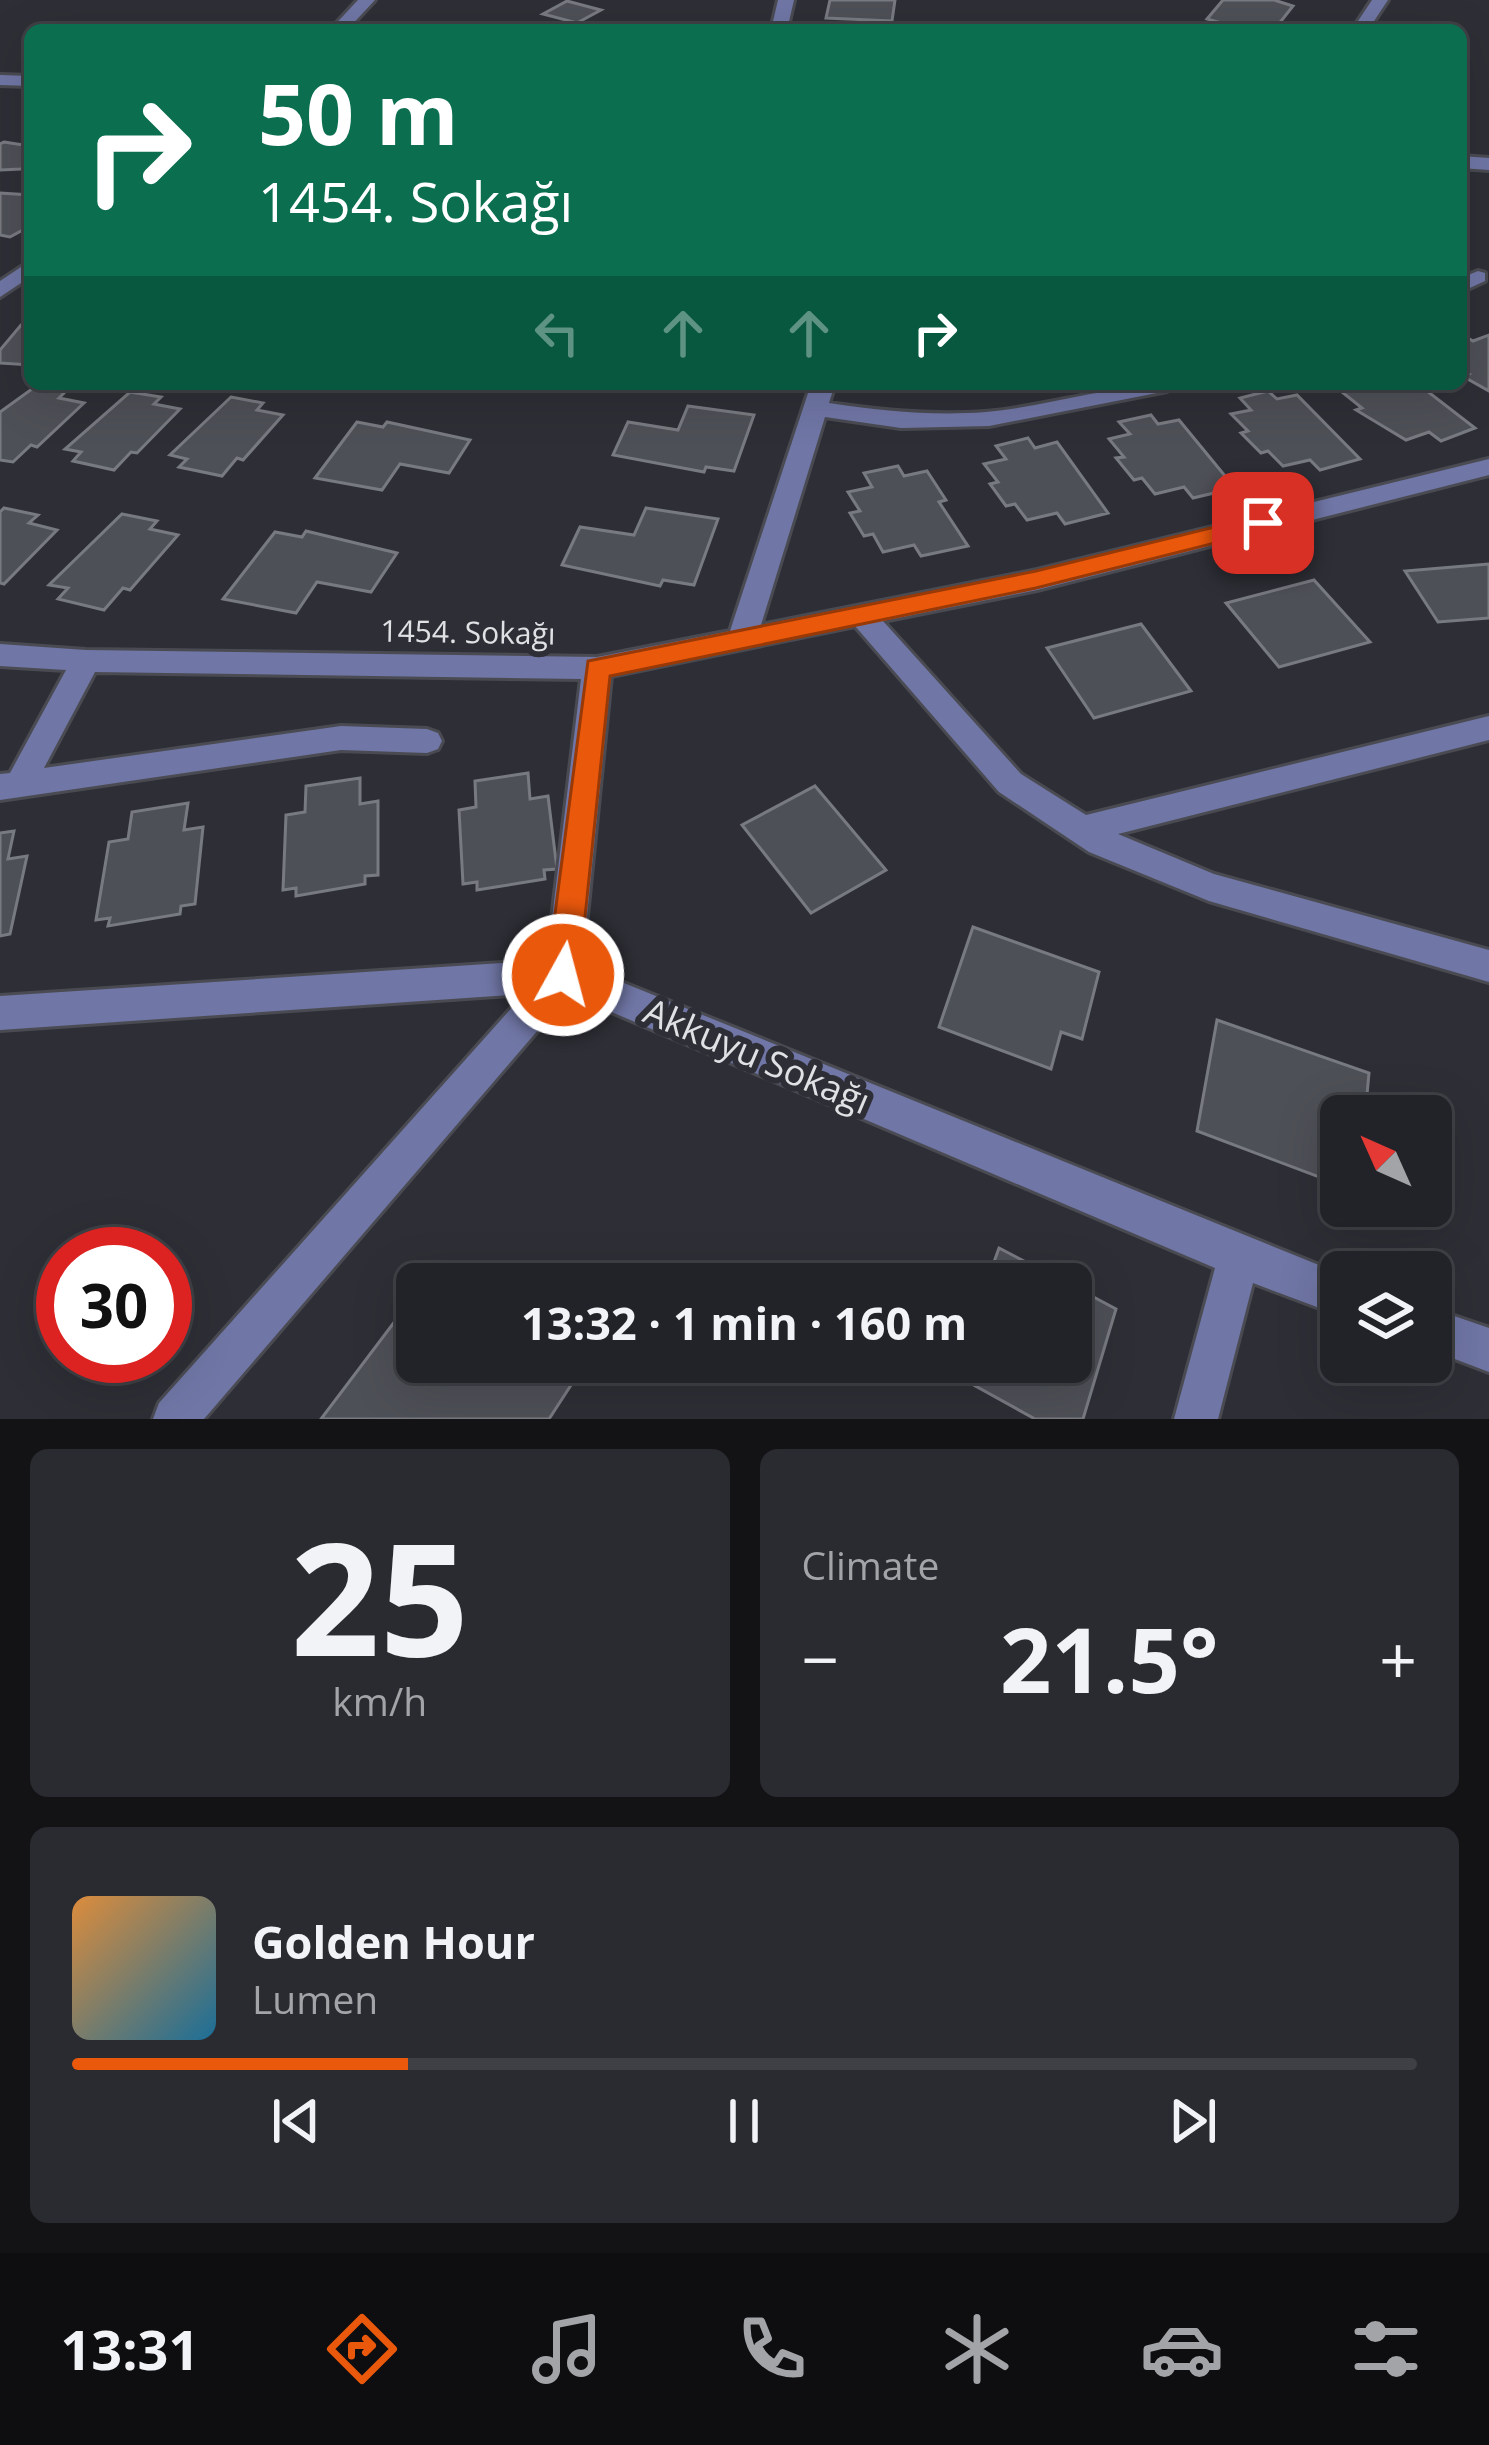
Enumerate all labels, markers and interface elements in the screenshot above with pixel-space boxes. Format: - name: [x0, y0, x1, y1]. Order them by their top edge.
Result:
- text: 50 m: [258, 55, 458, 170]
- icon: right: [60, 72, 216, 228]
- text: 1454. Sokağı: [258, 164, 573, 238]
- icon: left: [524, 300, 590, 366]
- icon: ahead: [650, 300, 716, 366]
- icon: ahead: [776, 300, 842, 366]
- icon: right: [902, 300, 968, 366]
- pin: [1212, 472, 1314, 574]
- icon: arrive: [1230, 490, 1296, 556]
- street label: 1454. Sokağı: [380, 609, 556, 654]
- position arrow: [500, 912, 626, 1038]
- street label: Akkuyu Sokağı: [637, 986, 878, 1125]
- north arrow: [1320, 1095, 1452, 1227]
- map controls: [1320, 1095, 1452, 1383]
- speed limit sign: 30: [36, 1227, 192, 1383]
- button: layers: [1320, 1251, 1452, 1383]
- text: 13:32 · 1 min · 160 m: [521, 1292, 967, 1353]
- text: 25: [291, 1489, 469, 1702]
- text: Climate: [802, 1538, 939, 1591]
- text: 21.5°: [1000, 1597, 1219, 1719]
- text: −: [802, 1613, 839, 1703]
- text: +: [1379, 1613, 1417, 1703]
- text: km/h: [332, 1674, 427, 1727]
- text: Golden Hour: [252, 1911, 535, 1972]
- text: Lumen: [252, 1972, 378, 2025]
- icon: previous: [263, 2088, 329, 2154]
- icon: pause: [711, 2088, 777, 2154]
- icon: next: [1160, 2088, 1226, 2154]
- icon: directions: [320, 2307, 404, 2391]
- icon: music: [525, 2307, 609, 2391]
- icon: phone: [730, 2307, 814, 2391]
- icon: climate: [935, 2307, 1019, 2391]
- icon: car: [1140, 2307, 1224, 2391]
- icon: filters: [1344, 2307, 1428, 2391]
- text: 13:31: [60, 2312, 199, 2386]

